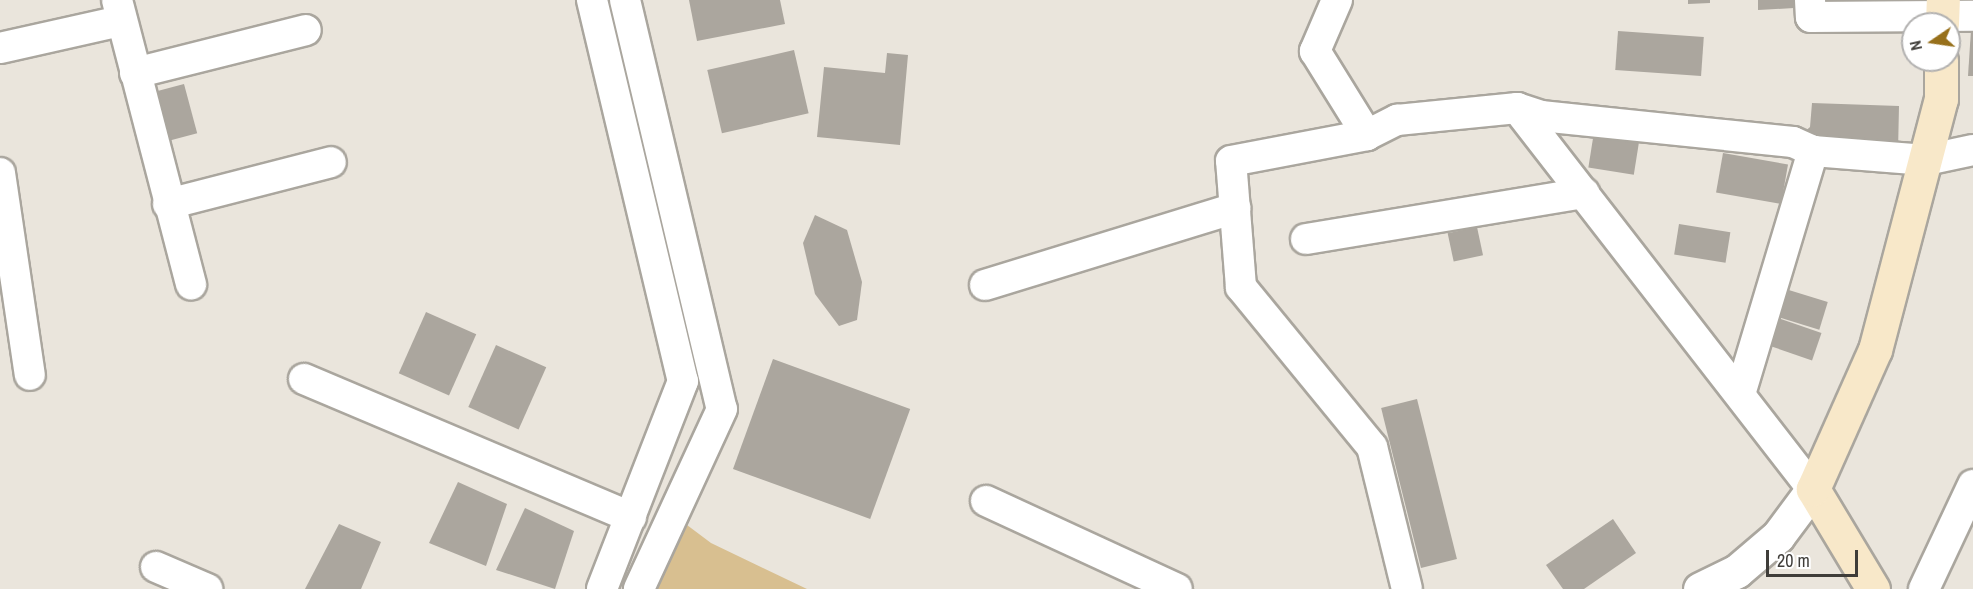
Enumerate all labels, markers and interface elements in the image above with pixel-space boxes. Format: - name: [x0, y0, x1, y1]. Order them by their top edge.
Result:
- north arrow: [1901, 12, 1961, 72]
- text: N: [1904, 39, 1927, 53]
- scale bar: [1769, 538, 1860, 576]
- text: 20 m: [1777, 548, 1810, 573]

